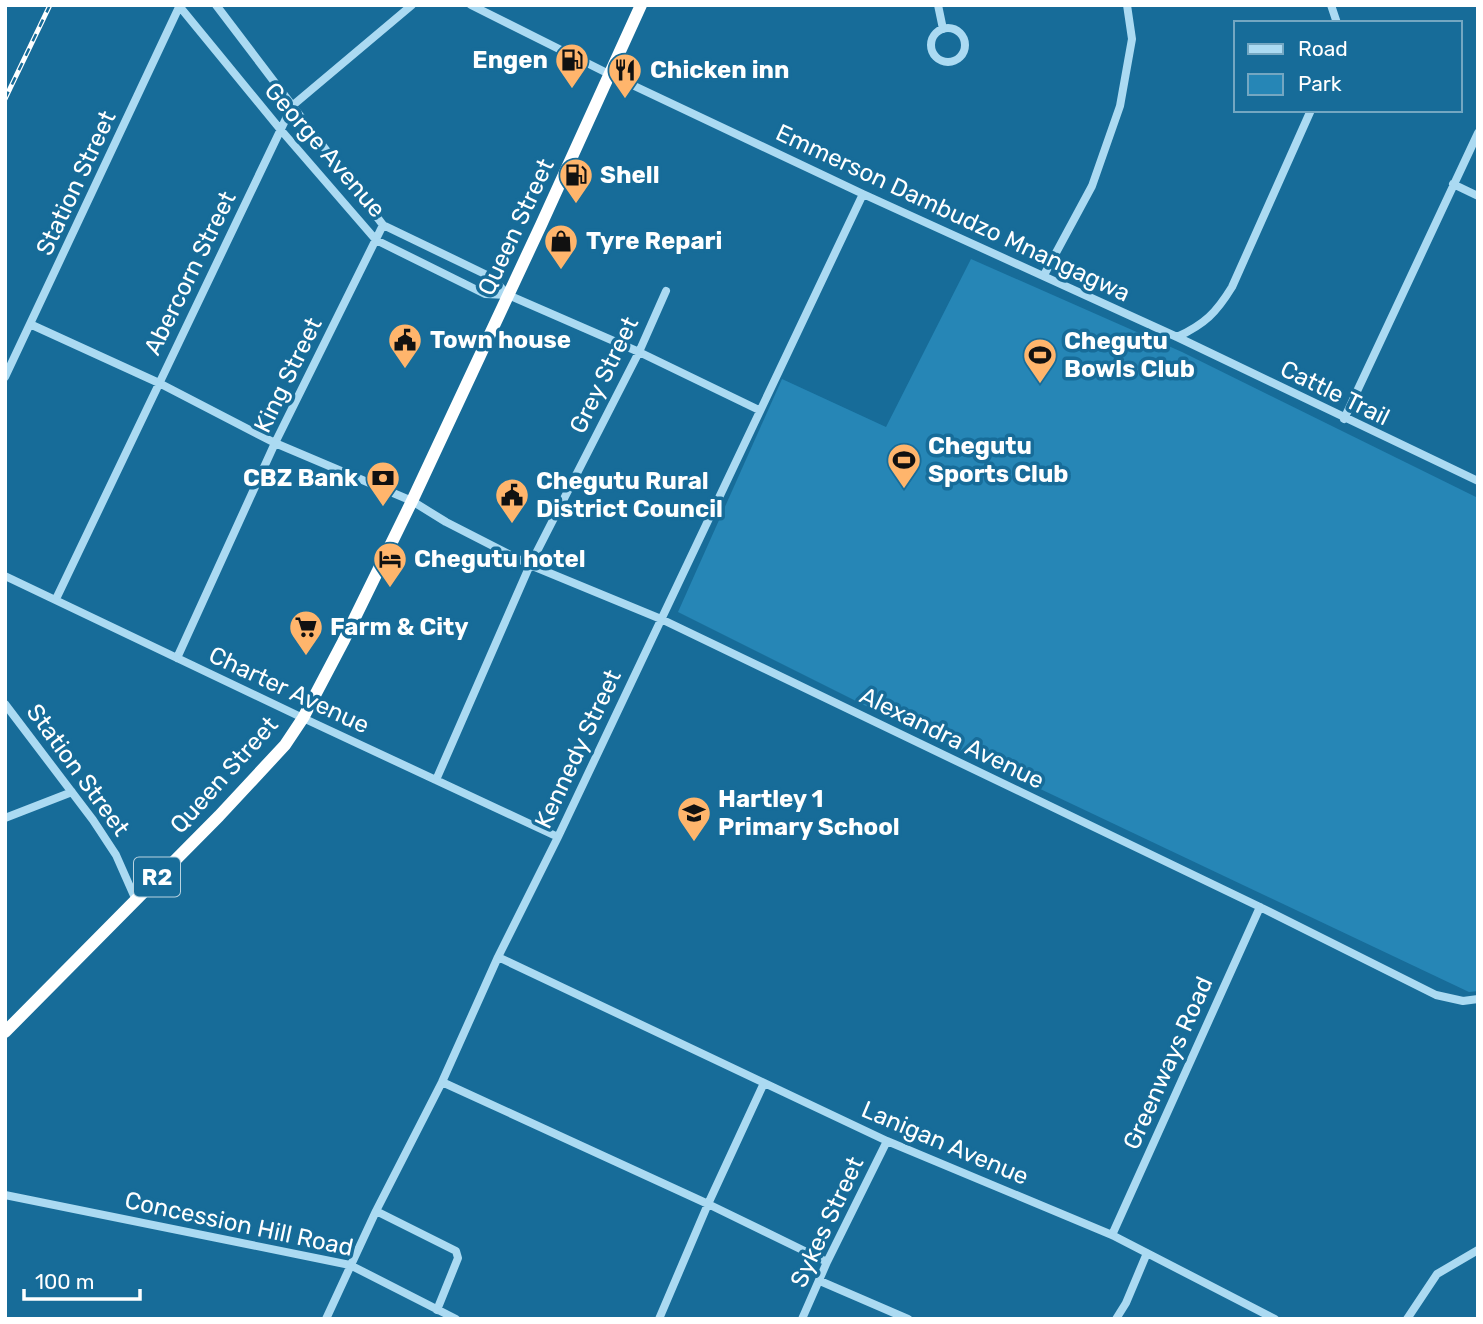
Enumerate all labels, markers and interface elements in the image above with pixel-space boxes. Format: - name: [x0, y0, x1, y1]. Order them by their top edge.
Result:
- legend: [1234, 21, 1462, 112]
- text: Road: [1298, 36, 1348, 61]
- fuel station icon: Engen: [553, 41, 591, 90]
- place label: Engen: [472, 46, 548, 74]
- restaurant icon: Chicken inn: [606, 51, 644, 100]
- place label: Chicken inn: [650, 56, 790, 84]
- text: Park: [1298, 71, 1342, 96]
- street label: George Avenue: [259, 77, 391, 223]
- street label: Station Street: [30, 106, 122, 260]
- street label: Emmerson Dambudzo Mnangagwa: [771, 118, 1135, 308]
- street label: Queen Street: [472, 154, 560, 300]
- fuel station icon: Shell: [557, 156, 595, 205]
- place label: Shell: [600, 161, 660, 189]
- street label: Abercorn Street: [138, 187, 242, 359]
- shop icon: Tyre Repari: [542, 222, 580, 271]
- place label: Tyre Repari: [586, 227, 722, 255]
- street label: Grey Street: [564, 312, 644, 438]
- street label: King Street: [248, 313, 328, 437]
- public building icon: Town house: [386, 321, 424, 370]
- place label: Town house: [430, 326, 571, 354]
- place label: Chegutu Bowls Club: [1064, 327, 1195, 383]
- sports icon: Chegutu Bowls Club: [1021, 336, 1059, 385]
- street label: Cattle Trail: [1276, 355, 1394, 431]
- place label: Chegutu Sports Club: [928, 432, 1068, 488]
- sports icon: Chegutu Sports Club: [885, 441, 923, 490]
- bank icon: CBZ Bank: [364, 459, 402, 508]
- place label: CBZ Bank: [243, 464, 358, 492]
- place label: Chegutu Rural District Council: [536, 467, 723, 523]
- public building icon: Chegutu Rural District Council: [493, 476, 531, 525]
- hotel icon: Chegutu hotel: [371, 540, 409, 589]
- place label: Chegutu hotel: [414, 545, 586, 573]
- supermarket icon: Farm & City: [287, 608, 325, 657]
- place label: Farm & City: [330, 613, 469, 641]
- street label: Charter Avenue: [204, 641, 374, 739]
- street label: Kennedy Street: [529, 665, 627, 833]
- street label: Alexandra Avenue: [855, 681, 1049, 795]
- street label: Station Street: [21, 699, 135, 841]
- street label: Queen Street: [164, 711, 284, 839]
- place label: Hartley 1 Primary School: [718, 785, 900, 841]
- school or university icon: Hartley 1 Primary School: [675, 794, 713, 843]
- road number: R2: [134, 858, 180, 897]
- street label: Greenways Road: [1117, 972, 1219, 1154]
- street label: Lanigan Avenue: [857, 1095, 1033, 1191]
- street label: Sykes Street: [785, 1152, 869, 1292]
- street label: Concession Hill Road: [122, 1186, 356, 1262]
- scale bar: [24, 1258, 140, 1302]
- text: 100 m: [35, 1269, 94, 1294]

